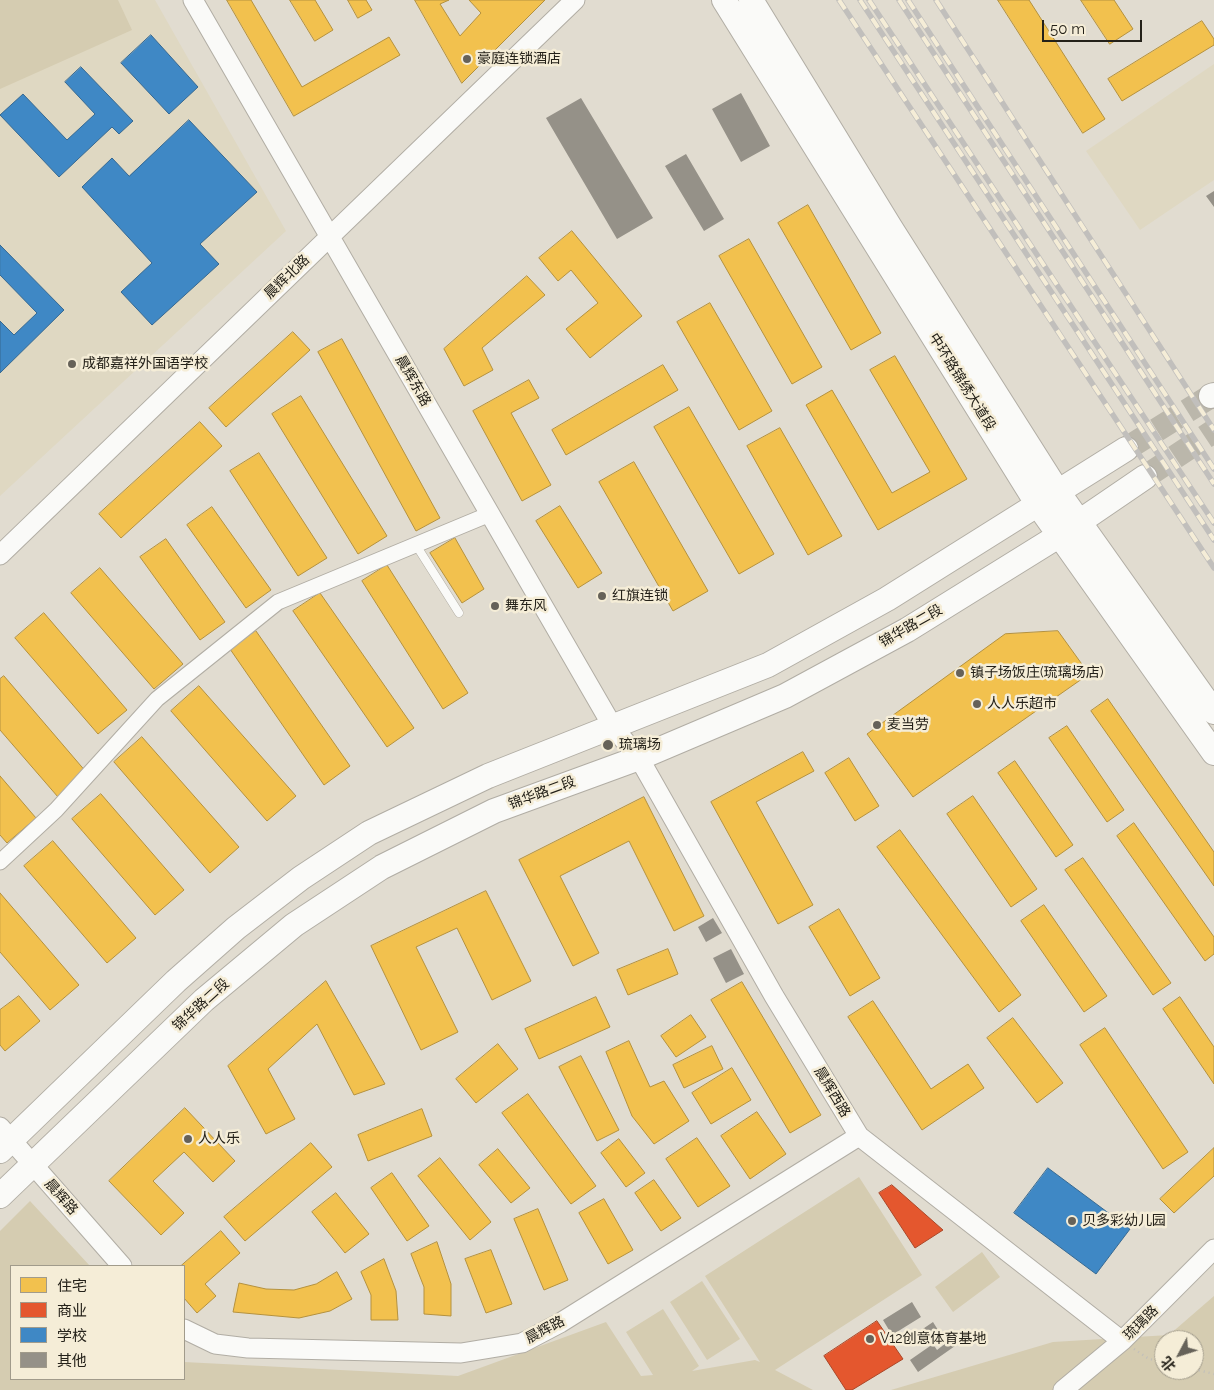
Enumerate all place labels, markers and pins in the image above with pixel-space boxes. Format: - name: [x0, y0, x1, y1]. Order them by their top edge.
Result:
- place label: 豪庭连锁酒店: [477, 51, 561, 67]
- marker: 豪庭连锁酒店: [461, 53, 473, 65]
- place label: 成都嘉祥外国语学校: [82, 356, 208, 372]
- marker: 成都嘉祥外国语学校: [66, 358, 78, 370]
- place label: 红旗连锁: [612, 588, 668, 604]
- marker: 红旗连锁: [596, 590, 608, 602]
- place label: 舞东风: [505, 598, 547, 614]
- marker: 舞东风: [489, 600, 501, 612]
- place label: 镇子场饭庄(琉璃场店): [970, 665, 1104, 681]
- marker: 镇子场饭庄(琉璃场店): [954, 667, 966, 679]
- place label: 人人乐超市: [987, 696, 1057, 712]
- marker: 人人乐超市: [971, 698, 983, 710]
- place label: 麦当劳: [887, 717, 929, 733]
- marker: 麦当劳: [871, 719, 883, 731]
- place label: 琉璃场: [619, 737, 661, 753]
- marker: 琉璃场: [601, 738, 615, 752]
- place label: 人人乐: [198, 1131, 240, 1147]
- marker: 人人乐: [182, 1133, 194, 1145]
- place label: 贝多彩幼儿园: [1082, 1213, 1166, 1229]
- marker: 贝多彩幼儿园: [1066, 1215, 1078, 1227]
- place label: V12创意体育基地: [880, 1331, 986, 1347]
- marker: V12创意体育基地: [864, 1333, 876, 1345]

